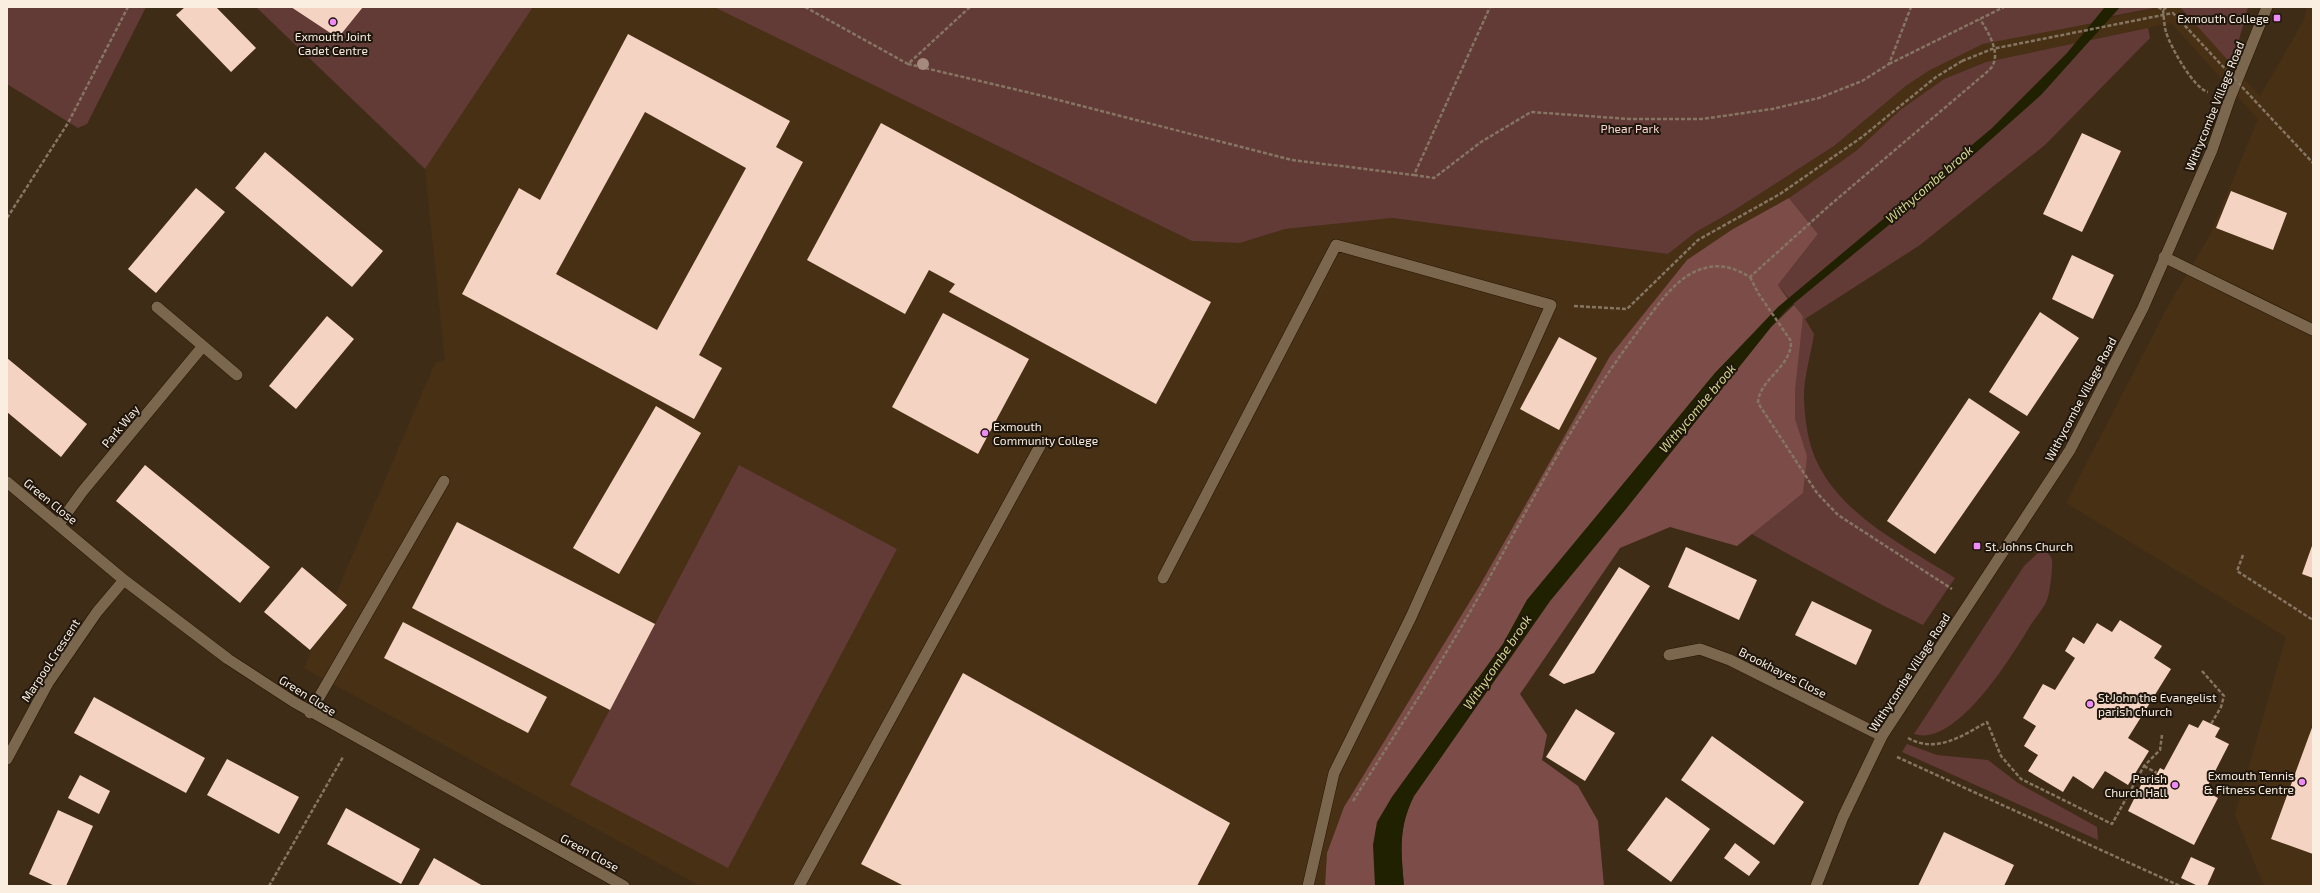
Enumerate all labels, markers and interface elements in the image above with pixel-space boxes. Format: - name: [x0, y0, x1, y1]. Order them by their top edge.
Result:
- place label: Exmouth College: [2177, 11, 2269, 25]
- marker: Exmouth College: [2272, 13, 2282, 23]
- marker: Exmouth Joint Cadet Centre: [328, 17, 338, 27]
- place label: Exmouth Joint Cadet Centre: [295, 29, 372, 57]
- street label: Withycombe Village Road: [2182, 39, 2246, 173]
- park label: Phear Park: [1601, 121, 1659, 135]
- water label: Withycombe brook: [1882, 141, 1976, 226]
- street label: Withycombe Village Road: [2041, 335, 2119, 463]
- water label: Withycombe brook: [1655, 360, 1739, 456]
- street label: Park Way: [98, 401, 142, 450]
- place label: Exmouth Community College: [993, 419, 1098, 447]
- marker: Exmouth Community College: [980, 428, 990, 438]
- street label: Green Close: [22, 475, 80, 527]
- place label: St. Johns Church: [1985, 539, 2073, 553]
- marker: St. Johns Church: [1972, 541, 1982, 551]
- street label: Withycombe Village Road: [1865, 610, 1953, 734]
- water label: Withycombe brook: [1459, 611, 1535, 712]
- street label: Marpool Crescent: [18, 615, 82, 704]
- street label: Brookhayes Close: [1737, 644, 1829, 700]
- street label: Green Close: [277, 672, 339, 718]
- place label: St John the Evangelist parish church: [2098, 690, 2217, 718]
- marker: St John the Evangelist parish church: [2085, 699, 2095, 709]
- place label: Exmouth Tennis & Fitness Centre: [2204, 768, 2294, 796]
- place label: Parish Church Hall: [2104, 771, 2167, 799]
- marker: Exmouth Tennis & Fitness Centre: [2297, 777, 2307, 787]
- marker: Parish Church Hall: [2170, 780, 2180, 790]
- street label: Green Close: [558, 830, 622, 874]

